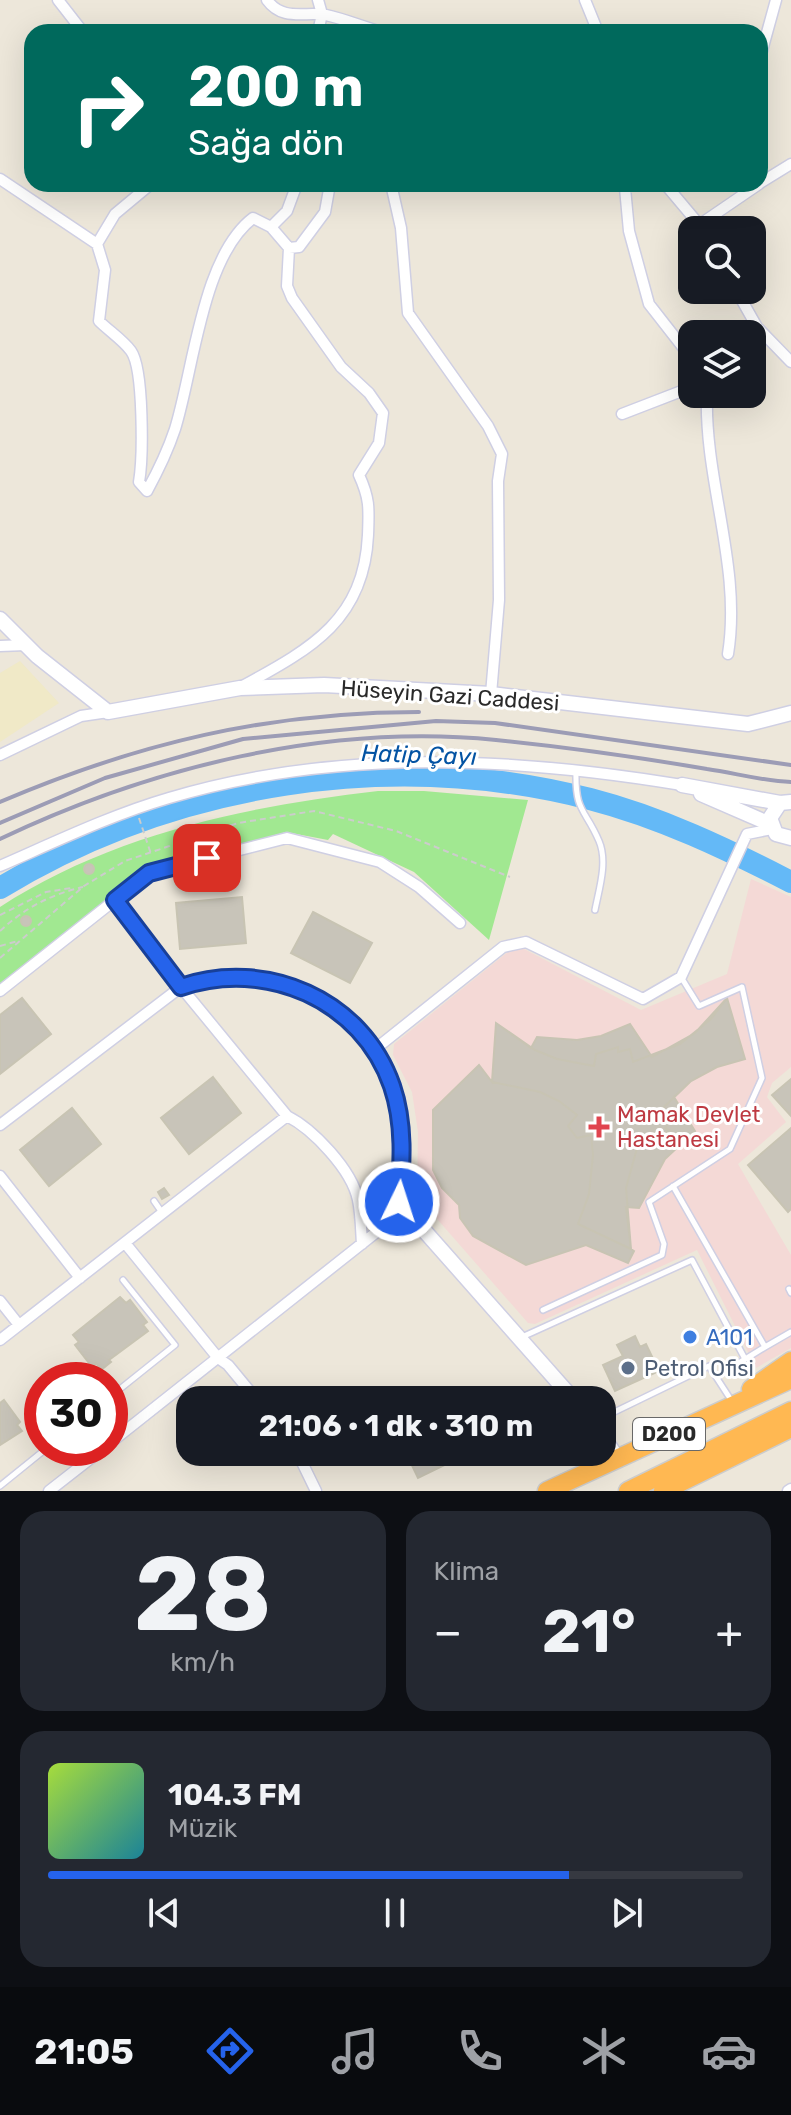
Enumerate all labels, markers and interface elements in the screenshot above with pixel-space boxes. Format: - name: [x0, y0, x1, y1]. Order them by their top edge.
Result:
- text: 200 m: [188, 54, 364, 120]
- icon: right: [56, 56, 160, 160]
- text: Sağa dön: [188, 121, 344, 164]
- map controls: [678, 216, 766, 408]
- button: search: [678, 216, 766, 304]
- button: layers: [678, 320, 766, 408]
- street label: Hüseyin Gazi Caddesi: [340, 674, 560, 717]
- water label: Hatip Çayı: [361, 739, 477, 771]
- pin: [173, 824, 241, 892]
- icon: arrive: [185, 836, 229, 880]
- place label: Mamak Devlet Hastanesi: [617, 1101, 761, 1153]
- marker: Mamak Devlet Hastanesi: [588, 1116, 610, 1138]
- position arrow: [357, 1160, 441, 1244]
- place label: A101: [706, 1324, 753, 1351]
- marker: A101: [681, 1328, 699, 1346]
- place label: Petrol Ofisi: [644, 1355, 754, 1382]
- marker: Petrol Ofisi: [619, 1359, 637, 1377]
- speed limit sign: 30: [24, 1362, 128, 1466]
- text: 21:06 · 1 dk · 310 m: [259, 1408, 533, 1444]
- road number: D200: [633, 1418, 705, 1450]
- text: 28: [134, 1533, 272, 1656]
- text: Klima: [434, 1556, 499, 1587]
- text: 21°: [542, 1596, 636, 1667]
- text: −: [434, 1606, 462, 1658]
- text: +: [716, 1606, 743, 1658]
- text: km/h: [170, 1647, 235, 1678]
- text: 104.3 FM: [168, 1777, 302, 1813]
- text: Müzik: [168, 1813, 237, 1844]
- icon: previous: [142, 1891, 186, 1935]
- icon: pause: [373, 1891, 417, 1935]
- icon: next: [605, 1891, 649, 1935]
- icon: directions: [202, 2023, 258, 2079]
- icon: music: [327, 2023, 383, 2079]
- icon: phone: [452, 2023, 508, 2079]
- icon: climate: [576, 2023, 632, 2079]
- icon: car: [701, 2023, 757, 2079]
- text: 21:05: [34, 2030, 134, 2073]

